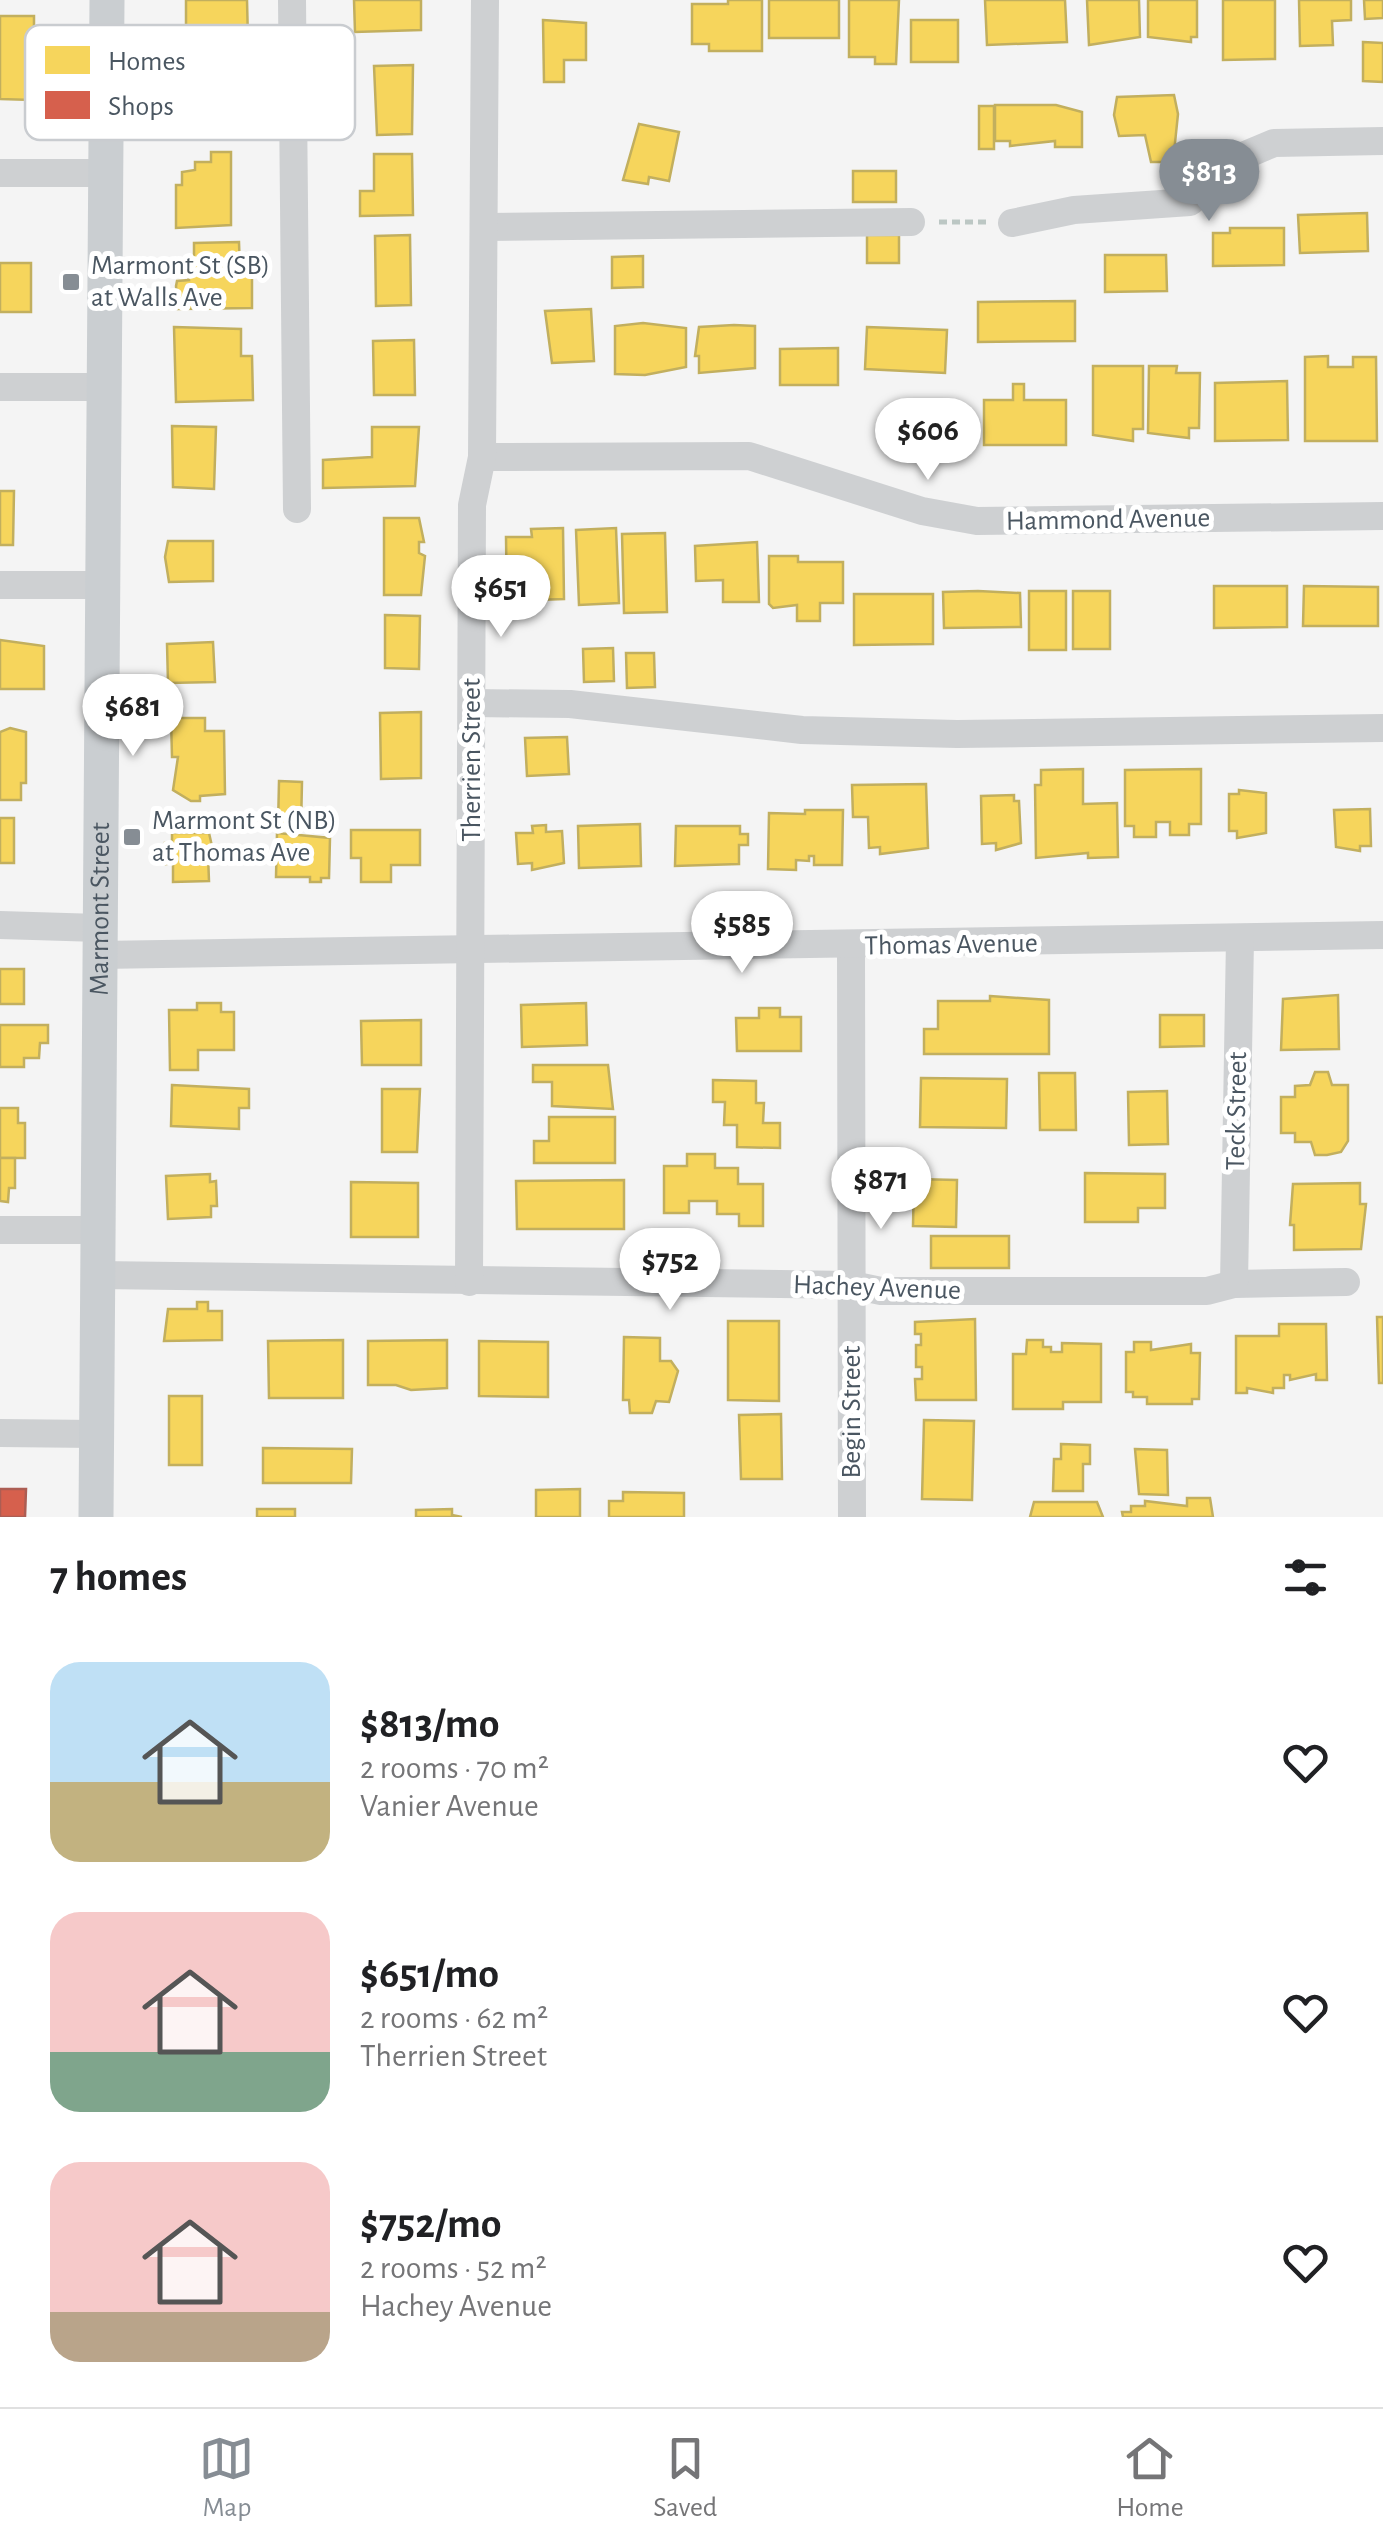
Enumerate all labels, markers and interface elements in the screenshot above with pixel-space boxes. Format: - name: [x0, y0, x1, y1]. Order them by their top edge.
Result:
- legend: [25, 25, 355, 140]
- text: Homes: [108, 48, 186, 76]
- text: Shops: [108, 93, 174, 121]
- pin: $813: [1150, 139, 1268, 224]
- text: $813: [1181, 155, 1237, 187]
- place label: Marmont St (SB) at Walls Ave: [91, 252, 270, 312]
- marker: Marmont St (SB) at Walls Ave: [60, 271, 82, 293]
- pin: $606: [869, 398, 987, 483]
- text: $606: [897, 414, 959, 446]
- street label: Hammond Avenue: [1006, 504, 1210, 536]
- pin: $651: [442, 555, 560, 640]
- text: $651: [473, 571, 529, 603]
- pin: $681: [74, 674, 192, 759]
- street label: Therrien Street: [458, 678, 486, 842]
- text: $681: [104, 690, 162, 722]
- place label: Marmont St (NB) at Thomas Ave: [152, 807, 337, 867]
- street label: Marmont Street: [86, 822, 115, 996]
- marker: Marmont St (NB) at Thomas Ave: [121, 826, 143, 848]
- pin: $585: [683, 891, 801, 976]
- text: $585: [713, 907, 771, 939]
- street label: Thomas Avenue: [864, 929, 1038, 961]
- street label: Teck Street: [1222, 1051, 1252, 1171]
- pin: $871: [822, 1147, 940, 1232]
- text: $871: [853, 1163, 909, 1195]
- pin: $752: [611, 1228, 729, 1313]
- text: $752: [641, 1244, 699, 1276]
- street label: Hachey Avenue: [793, 1271, 961, 1305]
- street label: Begin Street: [838, 1346, 866, 1478]
- icon: filters: [1278, 1550, 1333, 1605]
- text: 7 homes: [50, 1556, 187, 1598]
- icon: home: [130, 1702, 250, 1822]
- text: $813/mo: [360, 1703, 499, 1745]
- icon: heart: [1278, 1735, 1333, 1790]
- text: 2 rooms · 70 m²: [360, 1752, 549, 1784]
- text: Vanier Avenue: [360, 1790, 539, 1822]
- icon: home: [130, 1952, 250, 2072]
- text: $651/mo: [360, 1953, 499, 1995]
- icon: heart: [1278, 1985, 1333, 2040]
- text: 2 rooms · 62 m²: [360, 2002, 548, 2034]
- text: Therrien Street: [360, 2040, 547, 2072]
- icon: home: [130, 2202, 250, 2322]
- text: $752/mo: [360, 2203, 502, 2245]
- icon: heart: [1278, 2235, 1333, 2290]
- text: 2 rooms · 52 m²: [360, 2252, 547, 2284]
- text: Hachey Avenue: [360, 2290, 552, 2322]
- tab: Map: [199, 2431, 254, 2525]
- tab: Saved: [653, 2431, 717, 2525]
- tab: Home: [1116, 2431, 1184, 2525]

